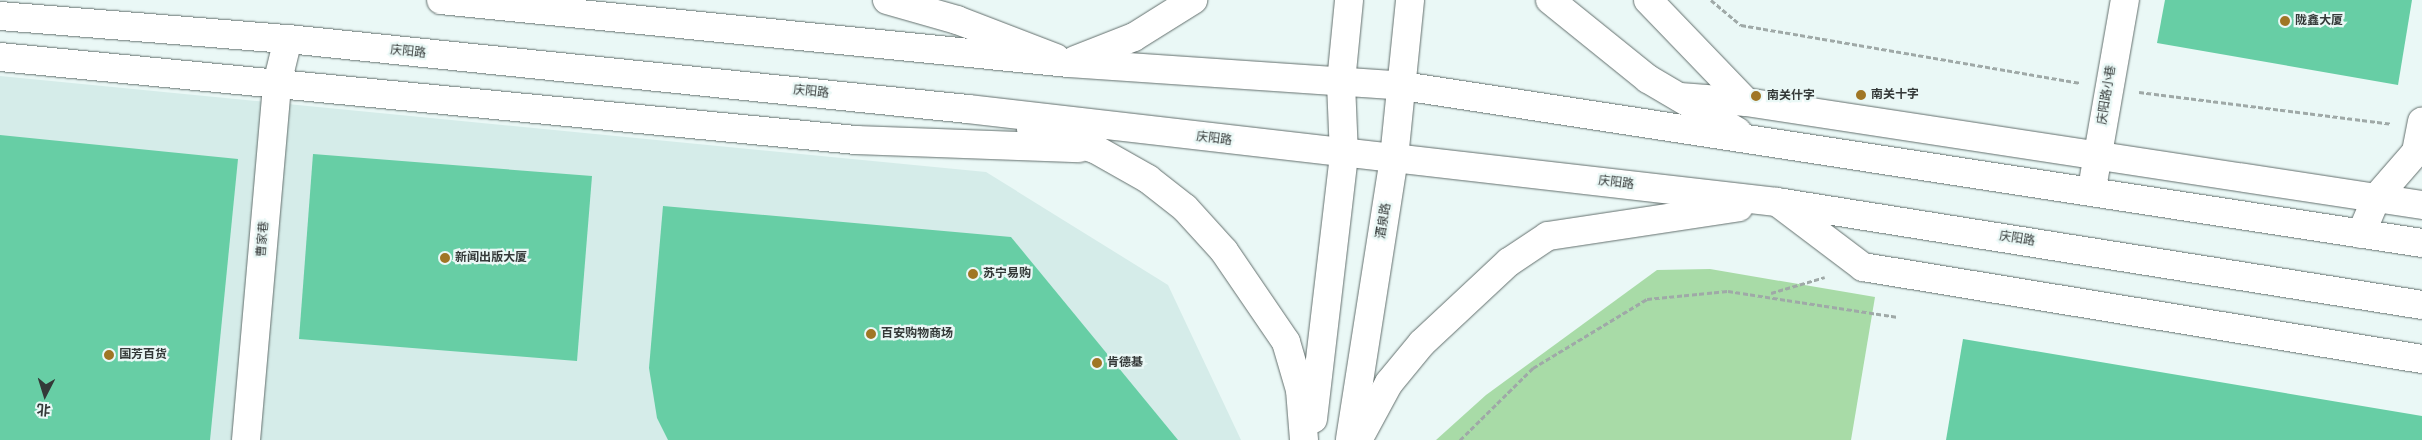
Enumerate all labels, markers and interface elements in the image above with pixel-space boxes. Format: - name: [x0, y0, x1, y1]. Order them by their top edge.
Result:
- place label: 陇鑫大厦: [2295, 14, 2343, 28]
- marker: 陇鑫大厦: [2279, 15, 2291, 27]
- street label: 庆阳路: [389, 43, 427, 61]
- street label: 庆阳路小巷: [2095, 64, 2119, 126]
- street label: 庆阳路: [792, 83, 830, 101]
- place label: 南关十字: [1871, 88, 1919, 102]
- marker: 南关什字: [1749, 89, 1763, 103]
- place label: 南关什字: [1767, 89, 1815, 103]
- marker: 南关十字: [1855, 89, 1867, 101]
- street label: 庆阳路: [1195, 130, 1233, 148]
- street label: 庆阳路: [1597, 174, 1635, 192]
- street label: 酒泉路: [1374, 202, 1394, 240]
- street label: 曹家巷: [254, 220, 272, 258]
- street label: 庆阳路: [1998, 229, 2036, 249]
- place label: 新闻出版大厦: [455, 251, 527, 265]
- marker: 新闻出版大厦: [439, 252, 451, 264]
- place label: 苏宁易购: [983, 267, 1031, 281]
- marker: 苏宁易购: [967, 268, 979, 280]
- place label: 百安购物商场: [881, 327, 953, 341]
- marker: 百安购物商场: [865, 328, 877, 340]
- place label: 国芳百货: [119, 348, 167, 362]
- marker: 国芳百货: [103, 349, 115, 361]
- place label: 肯德基: [1107, 356, 1143, 370]
- marker: 肯德基: [1091, 357, 1103, 369]
- north arrow: [20, 370, 70, 420]
- text: 北: [36, 401, 51, 419]

